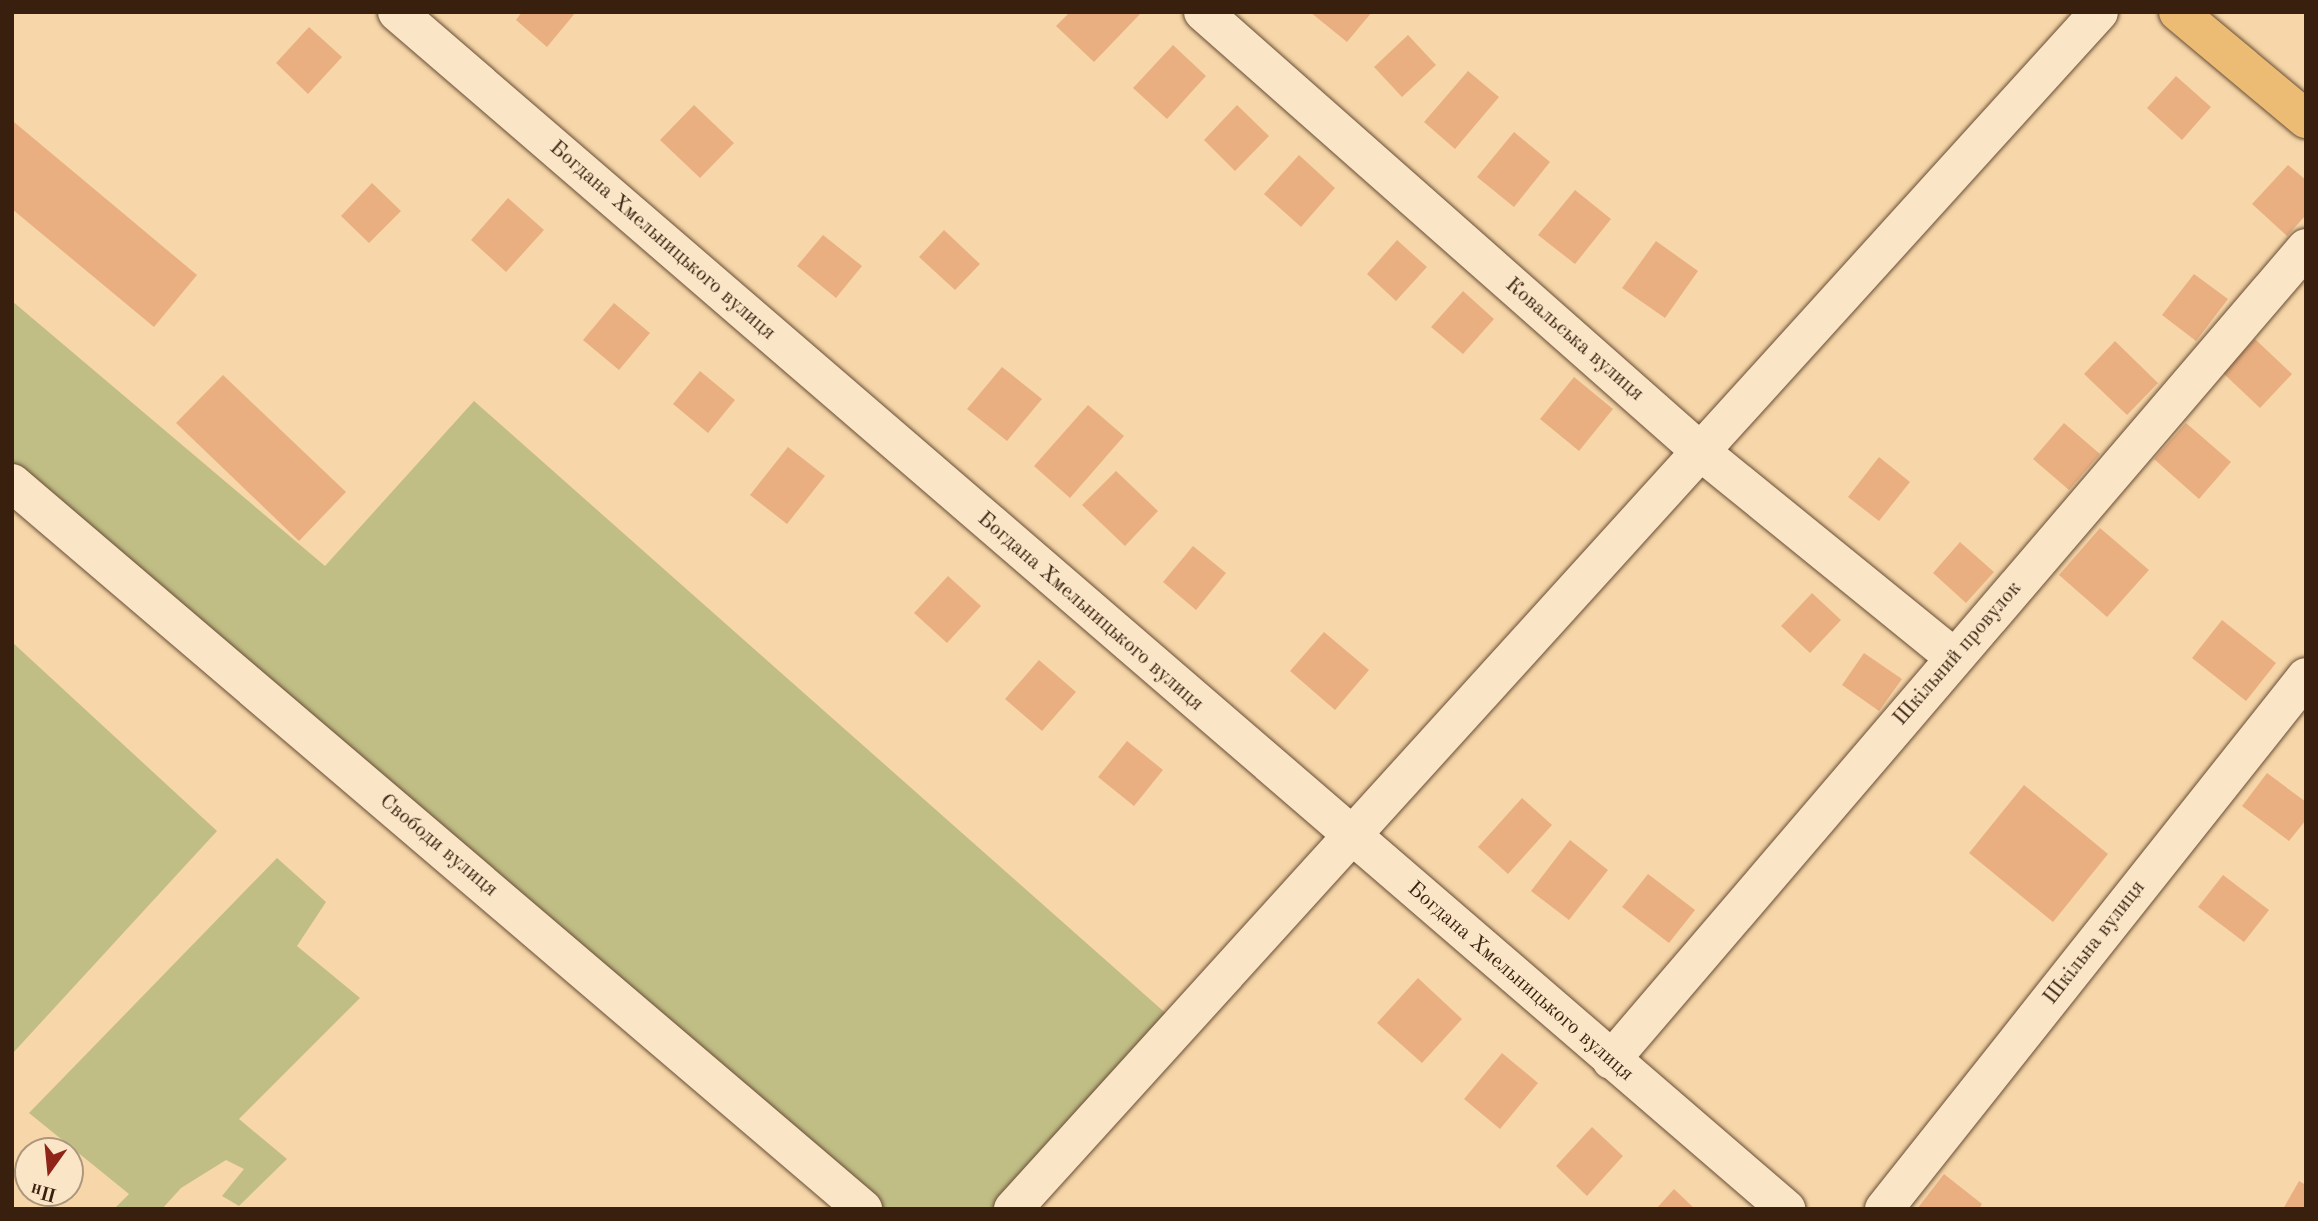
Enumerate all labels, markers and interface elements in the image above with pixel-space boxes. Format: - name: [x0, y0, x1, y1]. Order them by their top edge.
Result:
- street label: Богдана Хмельницького вулиця: [544, 136, 780, 346]
- street label: Ковальська вулиця: [1500, 273, 1648, 407]
- street label: Богдана Хмельницького вулиця: [972, 507, 1208, 717]
- street label: Шкільний провулок: [1888, 577, 2028, 731]
- street label: Свободи вулиця: [374, 789, 502, 903]
- street label: Шкільна вулиця: [2039, 876, 2151, 1010]
- street label: Богдана Хмельницького вулиця: [1402, 877, 1638, 1087]
- north arrow: [14, 1137, 84, 1207]
- text: Пн: [29, 1178, 59, 1203]

